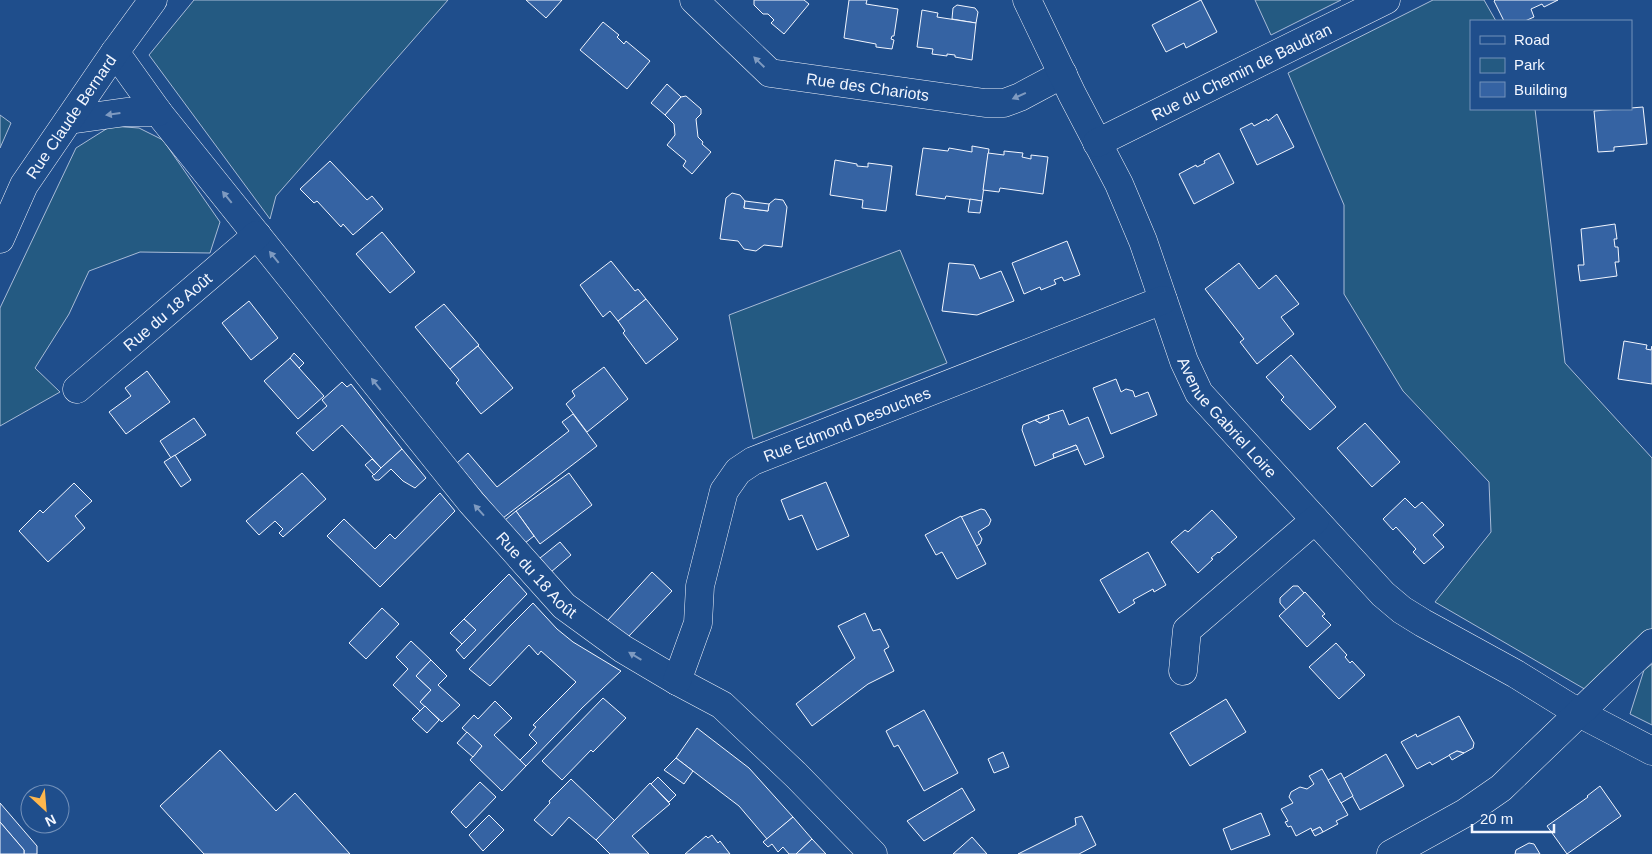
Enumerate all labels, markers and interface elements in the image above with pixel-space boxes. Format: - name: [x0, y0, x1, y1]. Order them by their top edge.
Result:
- street label: Rue du Chemin de Baudran: [1149, 20, 1334, 124]
- legend: [1470, 20, 1632, 110]
- text: Road: [1514, 31, 1550, 48]
- street label: Rue Claude Bernard: [23, 52, 119, 182]
- one-way arrow: [754, 56, 766, 68]
- text: Park: [1514, 56, 1545, 73]
- street label: Rue des Chariots: [805, 70, 930, 104]
- text: Building: [1514, 81, 1567, 98]
- one-way arrow: [1012, 93, 1026, 101]
- one-way arrow: [105, 110, 121, 118]
- one-way arrow: [222, 190, 233, 203]
- one-way arrow: [269, 251, 280, 264]
- street label: Rue du 18 Août: [120, 269, 216, 354]
- street label: Avenue Gabriel Loire: [1174, 354, 1280, 481]
- one-way arrow: [371, 378, 382, 391]
- street label: Rue Edmond Desouches: [761, 384, 933, 465]
- one-way arrow: [473, 505, 485, 517]
- street label: Rue du 18 Août: [493, 529, 580, 622]
- one-way arrow: [628, 651, 641, 660]
- north arrow: [20, 784, 70, 834]
- scale bar: [1472, 802, 1554, 834]
- text: 20 m: [1480, 810, 1513, 827]
- text: N: [43, 811, 59, 830]

